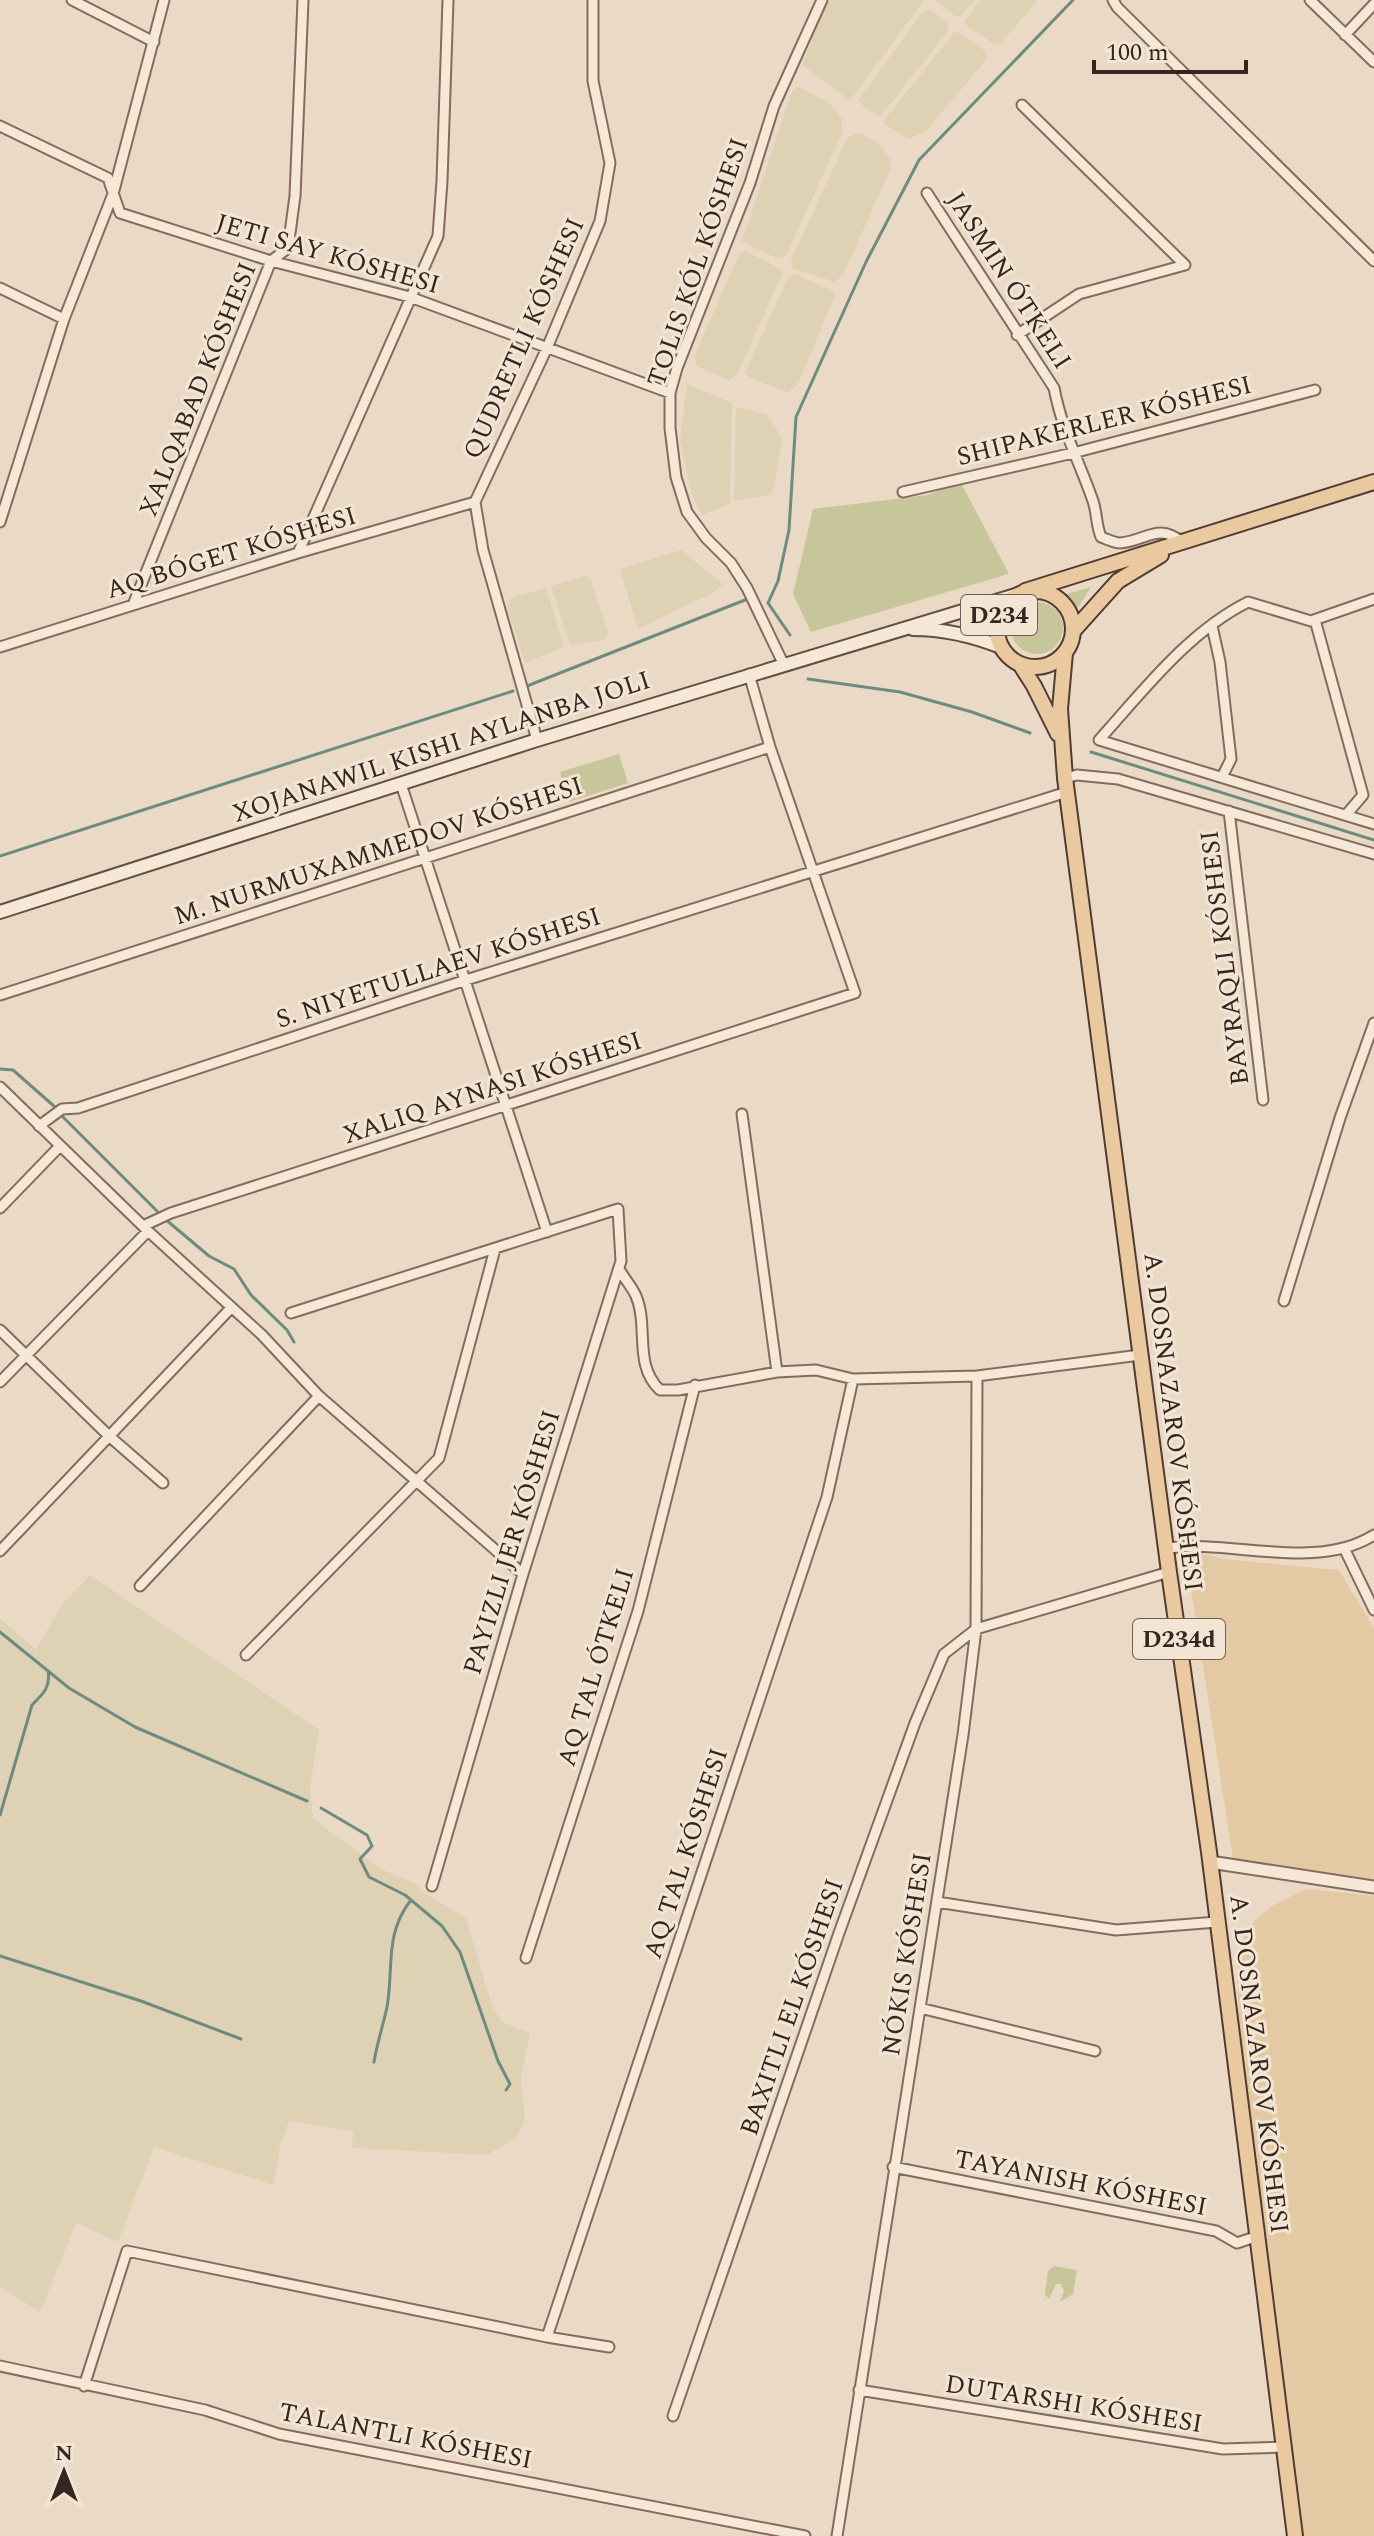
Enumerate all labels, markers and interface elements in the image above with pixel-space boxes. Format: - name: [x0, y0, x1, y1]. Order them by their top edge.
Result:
- scale bar: [1094, 24, 1246, 74]
- text: 100 m: [1106, 35, 1169, 71]
- street label: TOLIS KÓL KÓSHESI: [637, 132, 759, 392]
- street label: JASMIN ÓTKELI: [937, 184, 1082, 377]
- street label: JETI SAY KÓSHESI: [211, 203, 445, 305]
- street label: QUDRETLI KÓSHESI: [453, 211, 595, 466]
- street label: XALQABAD KÓSHESI: [129, 256, 267, 523]
- street label: SHIPAKERLER KÓSHESI: [952, 365, 1256, 477]
- street label: AQ BÓGET KÓSHESI: [101, 496, 361, 610]
- road number: D234: [961, 595, 1037, 635]
- street label: XOJANAWIL KISHI AYLANBA JOLI: [227, 660, 656, 834]
- street label: M. NURMUXAMMEDOV KÓSHESI: [169, 766, 588, 936]
- street label: BAYRAQLI KÓSHESI: [1189, 828, 1260, 1088]
- street label: S. NIYETULLAEV KÓSHESI: [271, 896, 606, 1039]
- street label: XALIQ AYNASI KÓSHESI: [338, 1021, 647, 1155]
- street label: A. DOSNAZAROV KÓSHESI: [1132, 1250, 1214, 1594]
- street label: PAYIZLI JER KÓSHESI: [453, 1405, 571, 1680]
- street label: AQ TAL ÓTKELI: [547, 1563, 645, 1772]
- road number: D234d: [1133, 1619, 1225, 1659]
- street label: AQ TAL KÓSHESI: [633, 1743, 739, 1964]
- street label: NÓKIS KÓSHESI: [871, 1850, 943, 2059]
- street label: BAXITLI EL KÓSHESI: [729, 1873, 855, 2141]
- street label: A. DOSNAZAROV KÓSHESI: [1218, 1892, 1300, 2236]
- street label: TAYANISH KÓSHESI: [951, 2139, 1211, 2227]
- street label: DUTARSHI KÓSHESI: [942, 2364, 1206, 2444]
- street label: TALANTLI KÓSHESI: [276, 2392, 536, 2480]
- north arrow: [24, 2432, 104, 2512]
- text: N: [55, 2437, 73, 2470]

